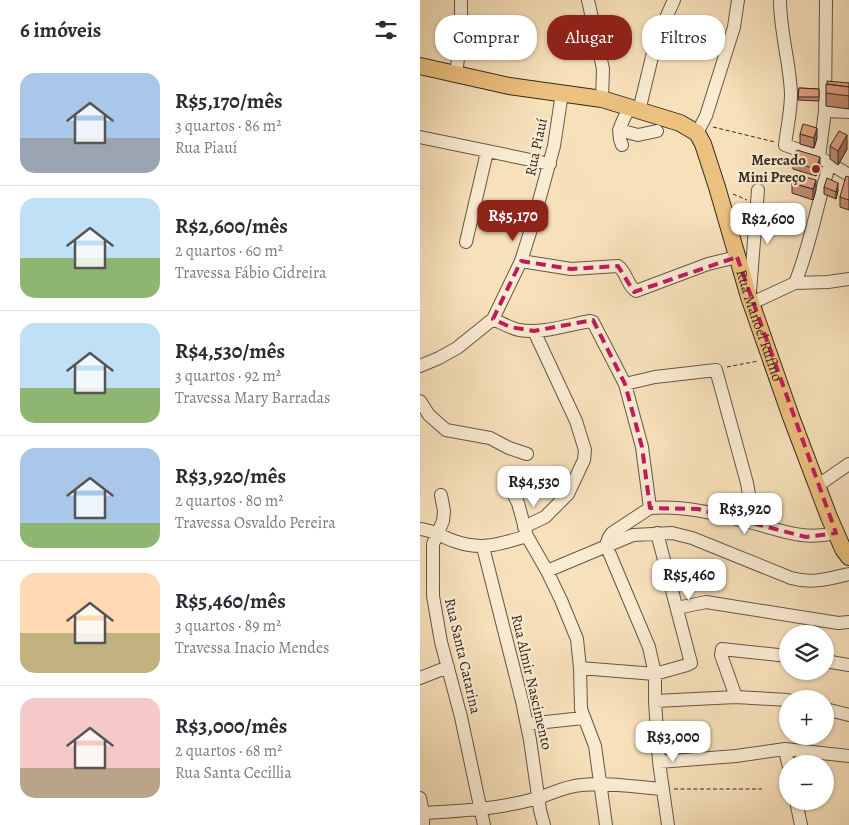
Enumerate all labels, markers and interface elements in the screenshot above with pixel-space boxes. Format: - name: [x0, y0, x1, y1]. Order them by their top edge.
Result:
- chip: Comprar: [435, 15, 537, 60]
- chip: Alugar: [547, 15, 632, 60]
- chip: Filtros: [642, 15, 725, 60]
- text: 6 imóveis: [20, 16, 101, 44]
- icon: filters: [372, 16, 400, 44]
- text: R$5,170/mês: [175, 87, 283, 115]
- icon: home: [60, 93, 120, 153]
- text: 3 quartos · 86 m²: [175, 115, 281, 137]
- street label: Rua Piauí: [520, 116, 552, 178]
- text: Rua Piauí: [175, 137, 237, 159]
- place label: Mercado Mini Preço: [738, 150, 806, 187]
- marker: Mercado Mini Preço: [810, 163, 822, 175]
- pin: R$5,170: [467, 200, 559, 242]
- pin: R$2,600: [722, 202, 814, 245]
- text: R$5,170: [488, 205, 538, 227]
- text: R$2,600: [741, 208, 795, 230]
- text: R$2,600/mês: [175, 212, 288, 240]
- icon: home: [60, 218, 120, 278]
- text: 2 quartos · 60 m²: [175, 240, 283, 262]
- text: Travessa Fábio Cidreira: [175, 262, 327, 284]
- street label: Rua Manoel Rufino: [732, 267, 788, 384]
- text: R$4,530/mês: [175, 337, 285, 365]
- icon: home: [60, 343, 120, 403]
- text: 3 quartos · 92 m²: [175, 365, 281, 387]
- text: Travessa Mary Barradas: [175, 387, 330, 409]
- text: R$3,920/mês: [175, 462, 286, 490]
- pin: R$4,530: [488, 466, 580, 508]
- icon: home: [60, 468, 120, 528]
- text: R$4,530: [508, 471, 560, 493]
- text: 2 quartos · 80 m²: [175, 490, 283, 512]
- pin: R$3,920: [699, 492, 791, 535]
- text: R$3,920: [719, 498, 771, 520]
- text: Travessa Osvaldo Pereira: [175, 512, 336, 534]
- pin: R$5,460: [643, 558, 735, 601]
- text: R$5,460: [663, 564, 715, 586]
- text: R$5,460/mês: [175, 587, 286, 615]
- icon: home: [60, 593, 120, 653]
- street label: Rua Santa Catarina: [440, 596, 486, 716]
- street label: Rua Almir Nascimento: [507, 612, 557, 752]
- text: 3 quartos · 89 m²: [175, 615, 281, 637]
- map controls: [779, 625, 834, 810]
- button: layers: [779, 625, 834, 680]
- text: Travessa Inacio Mendes: [175, 637, 330, 659]
- button: +: [779, 690, 834, 745]
- text: R$3,000/mês: [175, 712, 287, 740]
- icon: home: [60, 718, 120, 778]
- pin: R$3,000: [627, 720, 719, 763]
- text: R$3,000: [646, 726, 700, 748]
- text: 2 quartos · 68 m²: [175, 740, 282, 762]
- button: −: [779, 755, 834, 810]
- text: Rua Santa Cecillia: [175, 762, 292, 784]

